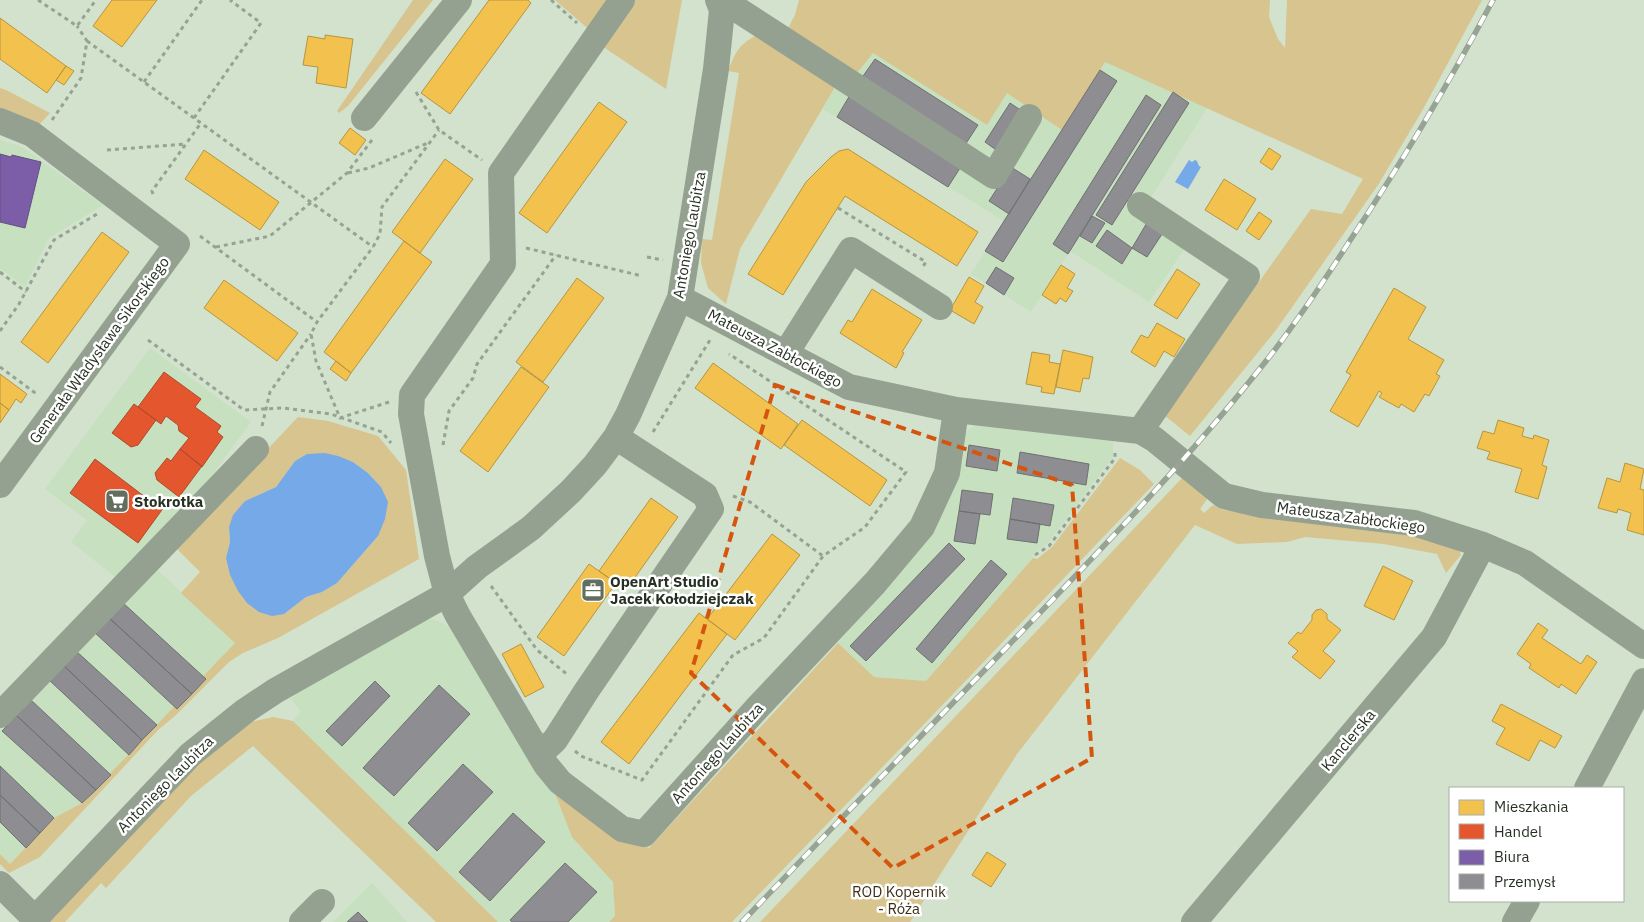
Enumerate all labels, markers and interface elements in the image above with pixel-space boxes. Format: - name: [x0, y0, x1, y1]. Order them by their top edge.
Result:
- street label: Antoniego Laubitza: [668, 170, 710, 300]
- street label: Generała Władysława Sikorskiego: [25, 253, 173, 447]
- street label: Mateusza Zabłockiego: [705, 305, 845, 391]
- supermarket icon: Stokrotka: [104, 488, 130, 514]
- place label: Stokrotka: [134, 492, 204, 511]
- street label: Mateusza Zabłockiego: [1276, 497, 1426, 537]
- place label: OpenArt Studio Jacek Kołodziejczak: [610, 572, 754, 608]
- office icon: OpenArt Studio Jacek Kołodziejczak: [580, 577, 606, 603]
- street label: Antoniego Laubitza: [667, 699, 767, 807]
- street label: Kanclerska: [1317, 705, 1379, 775]
- street label: Antoniego Laubitza: [113, 732, 217, 836]
- legend: [1449, 787, 1624, 902]
- text: Mieszkania: [1494, 797, 1568, 816]
- text: Handel: [1494, 822, 1542, 841]
- text: Biura: [1494, 847, 1530, 866]
- text: Przemysł: [1494, 872, 1556, 891]
- park label: ROD Kopernik - Róża: [852, 882, 946, 918]

